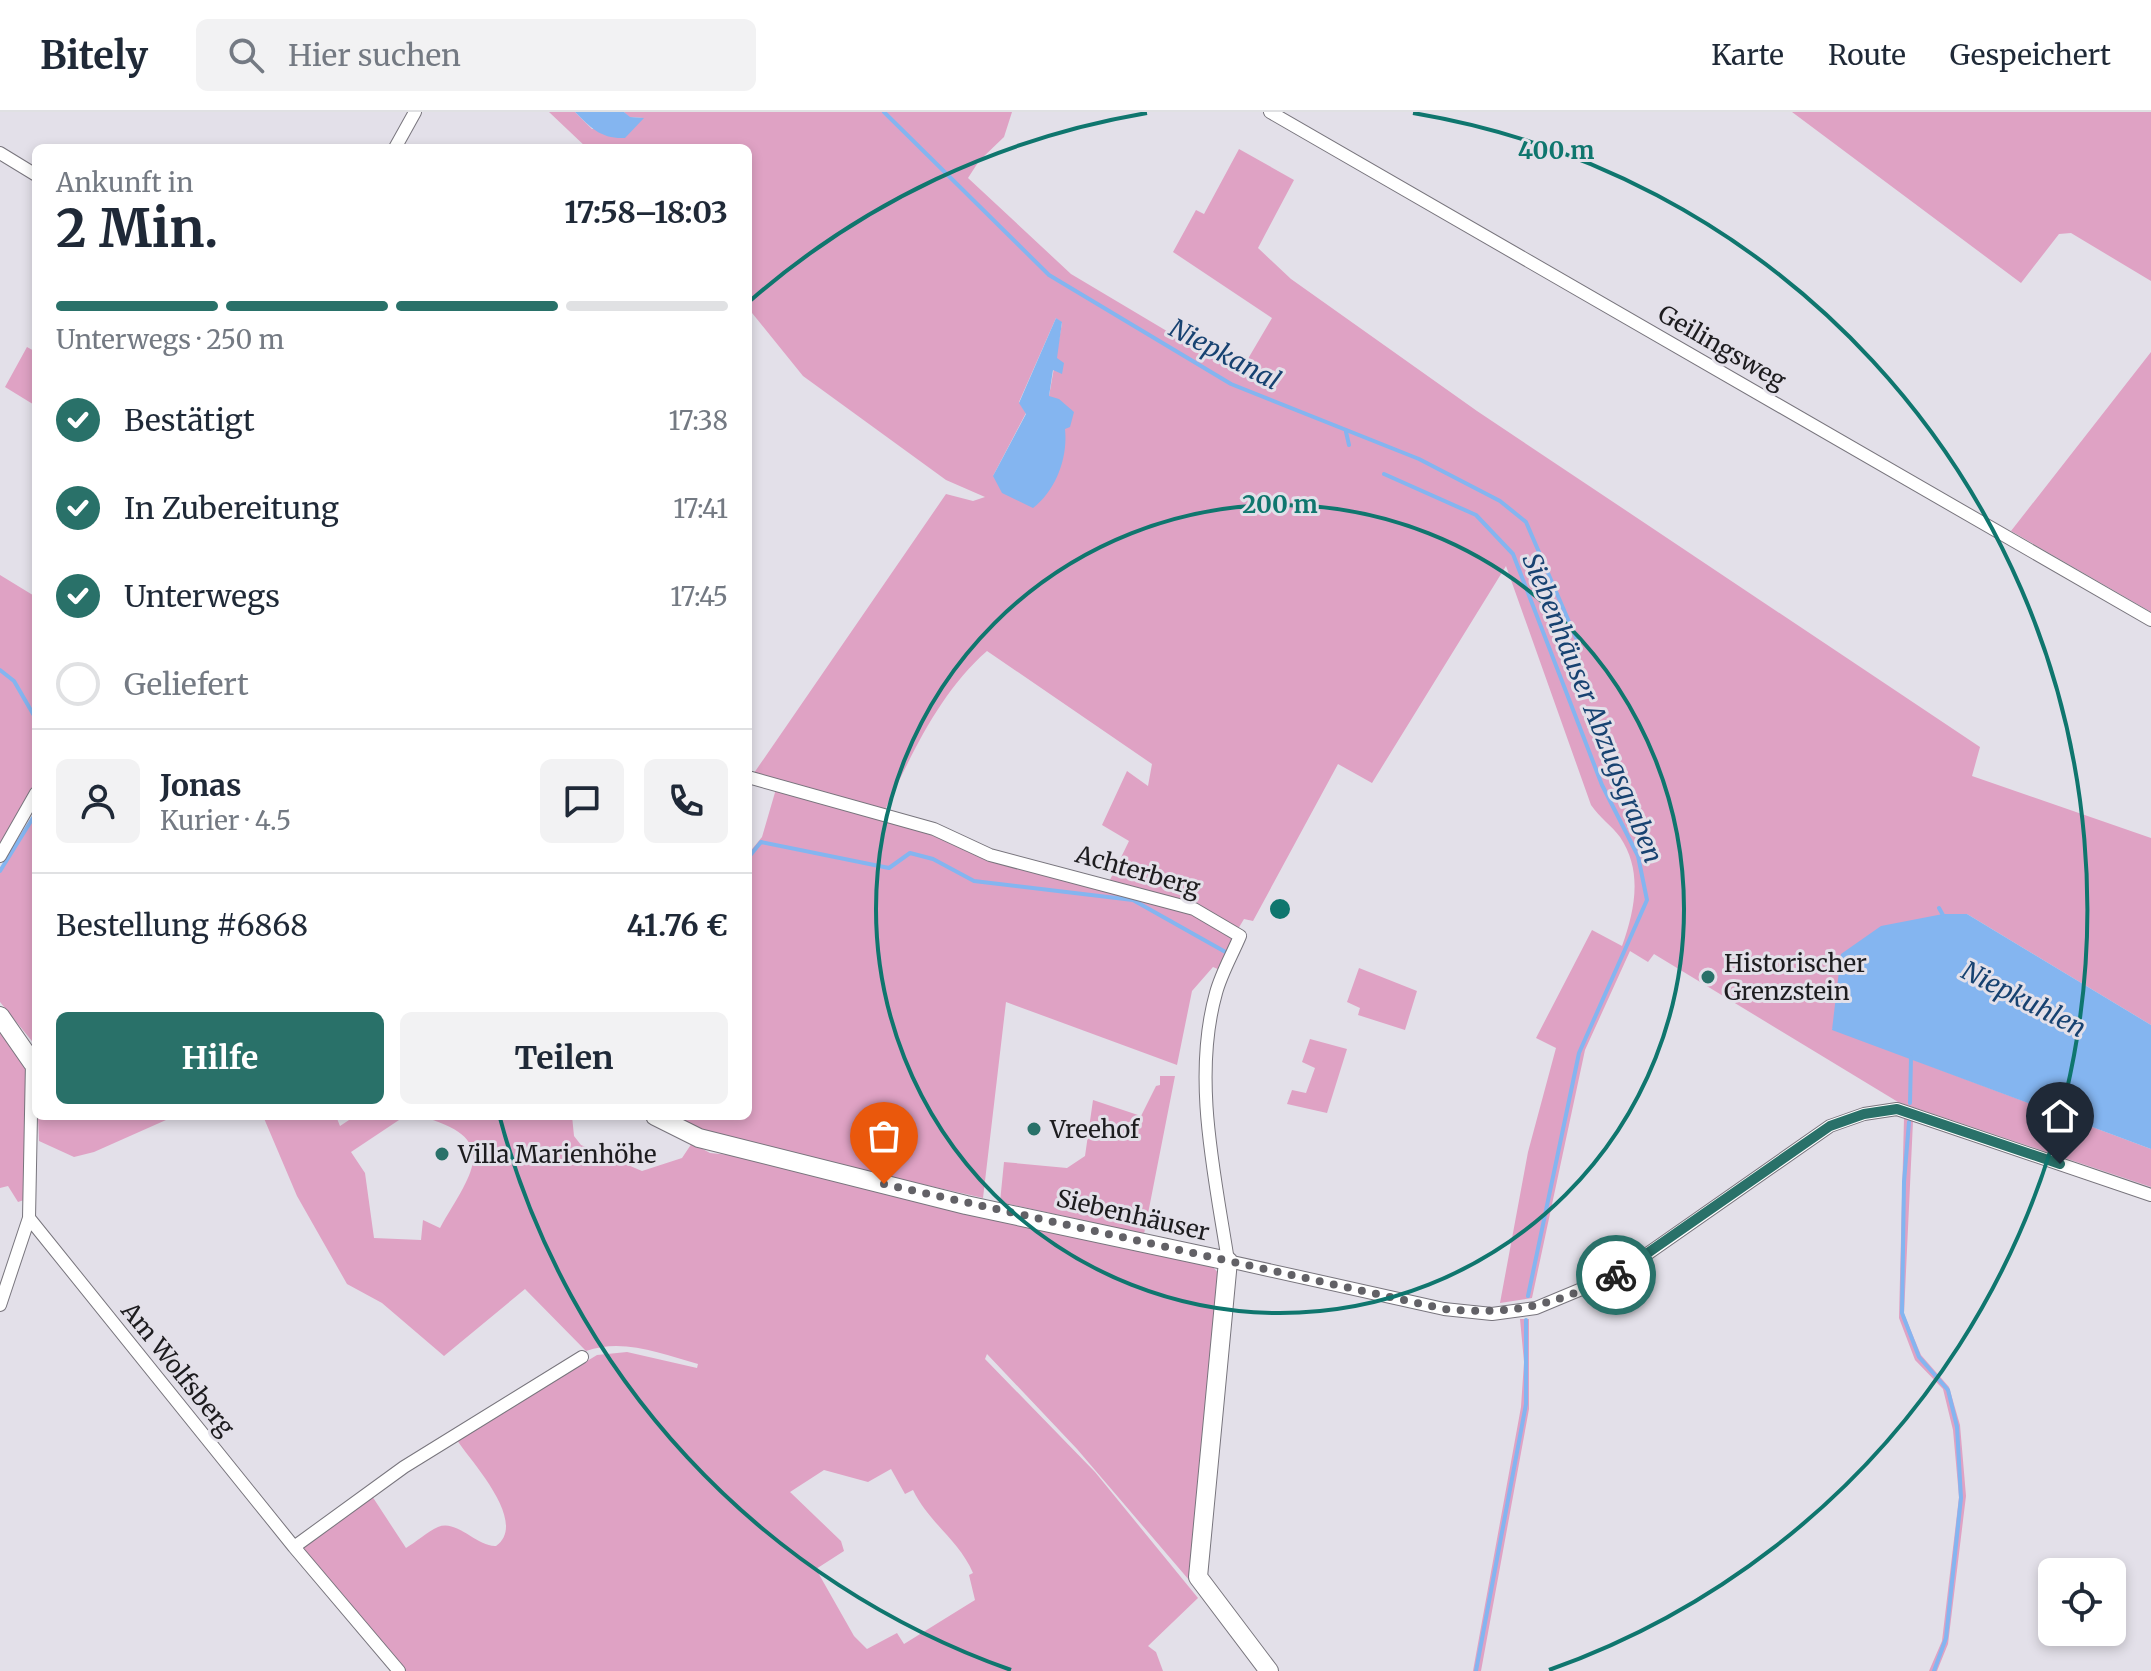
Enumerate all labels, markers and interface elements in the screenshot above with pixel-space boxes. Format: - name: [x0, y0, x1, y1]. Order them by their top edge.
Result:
- search box: [196, 19, 756, 91]
- text: Bitely: [40, 32, 148, 79]
- icon: search: [224, 33, 268, 77]
- text: Hier suchen: [288, 36, 461, 74]
- text: Karte: [1711, 37, 1784, 73]
- text: Route: [1828, 37, 1906, 73]
- text: Gespeichert: [1950, 37, 2111, 73]
- text: 400 m: [1518, 135, 1594, 166]
- text: Ankunft in: [56, 166, 193, 199]
- text: 17:58–18:03: [564, 193, 728, 231]
- text: 2 Min.: [56, 196, 218, 261]
- street label: Geilingsweg: [1653, 298, 1792, 396]
- water label: Niepkanal: [1164, 311, 1286, 397]
- text: Unterwegs · 250 m: [56, 323, 284, 356]
- icon: check: [56, 398, 100, 442]
- text: Bestätigt: [124, 401, 255, 439]
- text: 17:38: [669, 404, 728, 437]
- icon: check: [56, 486, 100, 530]
- text: In Zubereitung: [124, 489, 339, 527]
- text: 200 m: [1242, 489, 1318, 520]
- text: 17:41: [673, 492, 728, 525]
- water label: Siebenhäuser Abzugsgraben: [1516, 548, 1670, 868]
- icon: check: [56, 574, 100, 618]
- text: Unterwegs: [124, 577, 280, 615]
- text: 17:45: [670, 580, 728, 613]
- text: Geliefert: [124, 665, 249, 703]
- button: person: [56, 759, 140, 843]
- button: chat: [540, 759, 624, 843]
- button: phone: [644, 759, 728, 843]
- text: Jonas: [160, 766, 242, 804]
- text: Kurier · 4.5: [160, 804, 291, 837]
- street label: Achterberg: [1071, 838, 1204, 904]
- centre of rings: [1266, 895, 1294, 923]
- text: Bestellung #6868: [56, 906, 308, 944]
- text: 41.76 €: [627, 906, 728, 944]
- place label: Historischer Grenzstein: [1724, 948, 1867, 1007]
- water label: Niepkuhlen: [1956, 954, 2092, 1044]
- marker: Historischer Grenzstein: [1699, 968, 1717, 986]
- button: Hilfe: [56, 1012, 384, 1104]
- button: Teilen: [400, 1012, 728, 1104]
- pin: [2026, 1082, 2094, 1164]
- icon: home: [2038, 1094, 2082, 1138]
- pin: [850, 1102, 918, 1184]
- icon: bag: [862, 1114, 906, 1158]
- place label: Vreehof: [1049, 1114, 1140, 1145]
- marker: Vreehof: [1025, 1120, 1043, 1138]
- place label: Villa Marienhöhe: [457, 1139, 656, 1170]
- marker: Villa Marienhöhe: [433, 1145, 451, 1163]
- street label: Siebenhäuser: [1054, 1182, 1213, 1248]
- courier: [1576, 1235, 1656, 1315]
- icon: bike: [1594, 1253, 1638, 1297]
- street label: Am Wolfsberg: [114, 1295, 242, 1443]
- map controls: [2038, 1558, 2126, 1646]
- button: locate: [2038, 1558, 2126, 1646]

